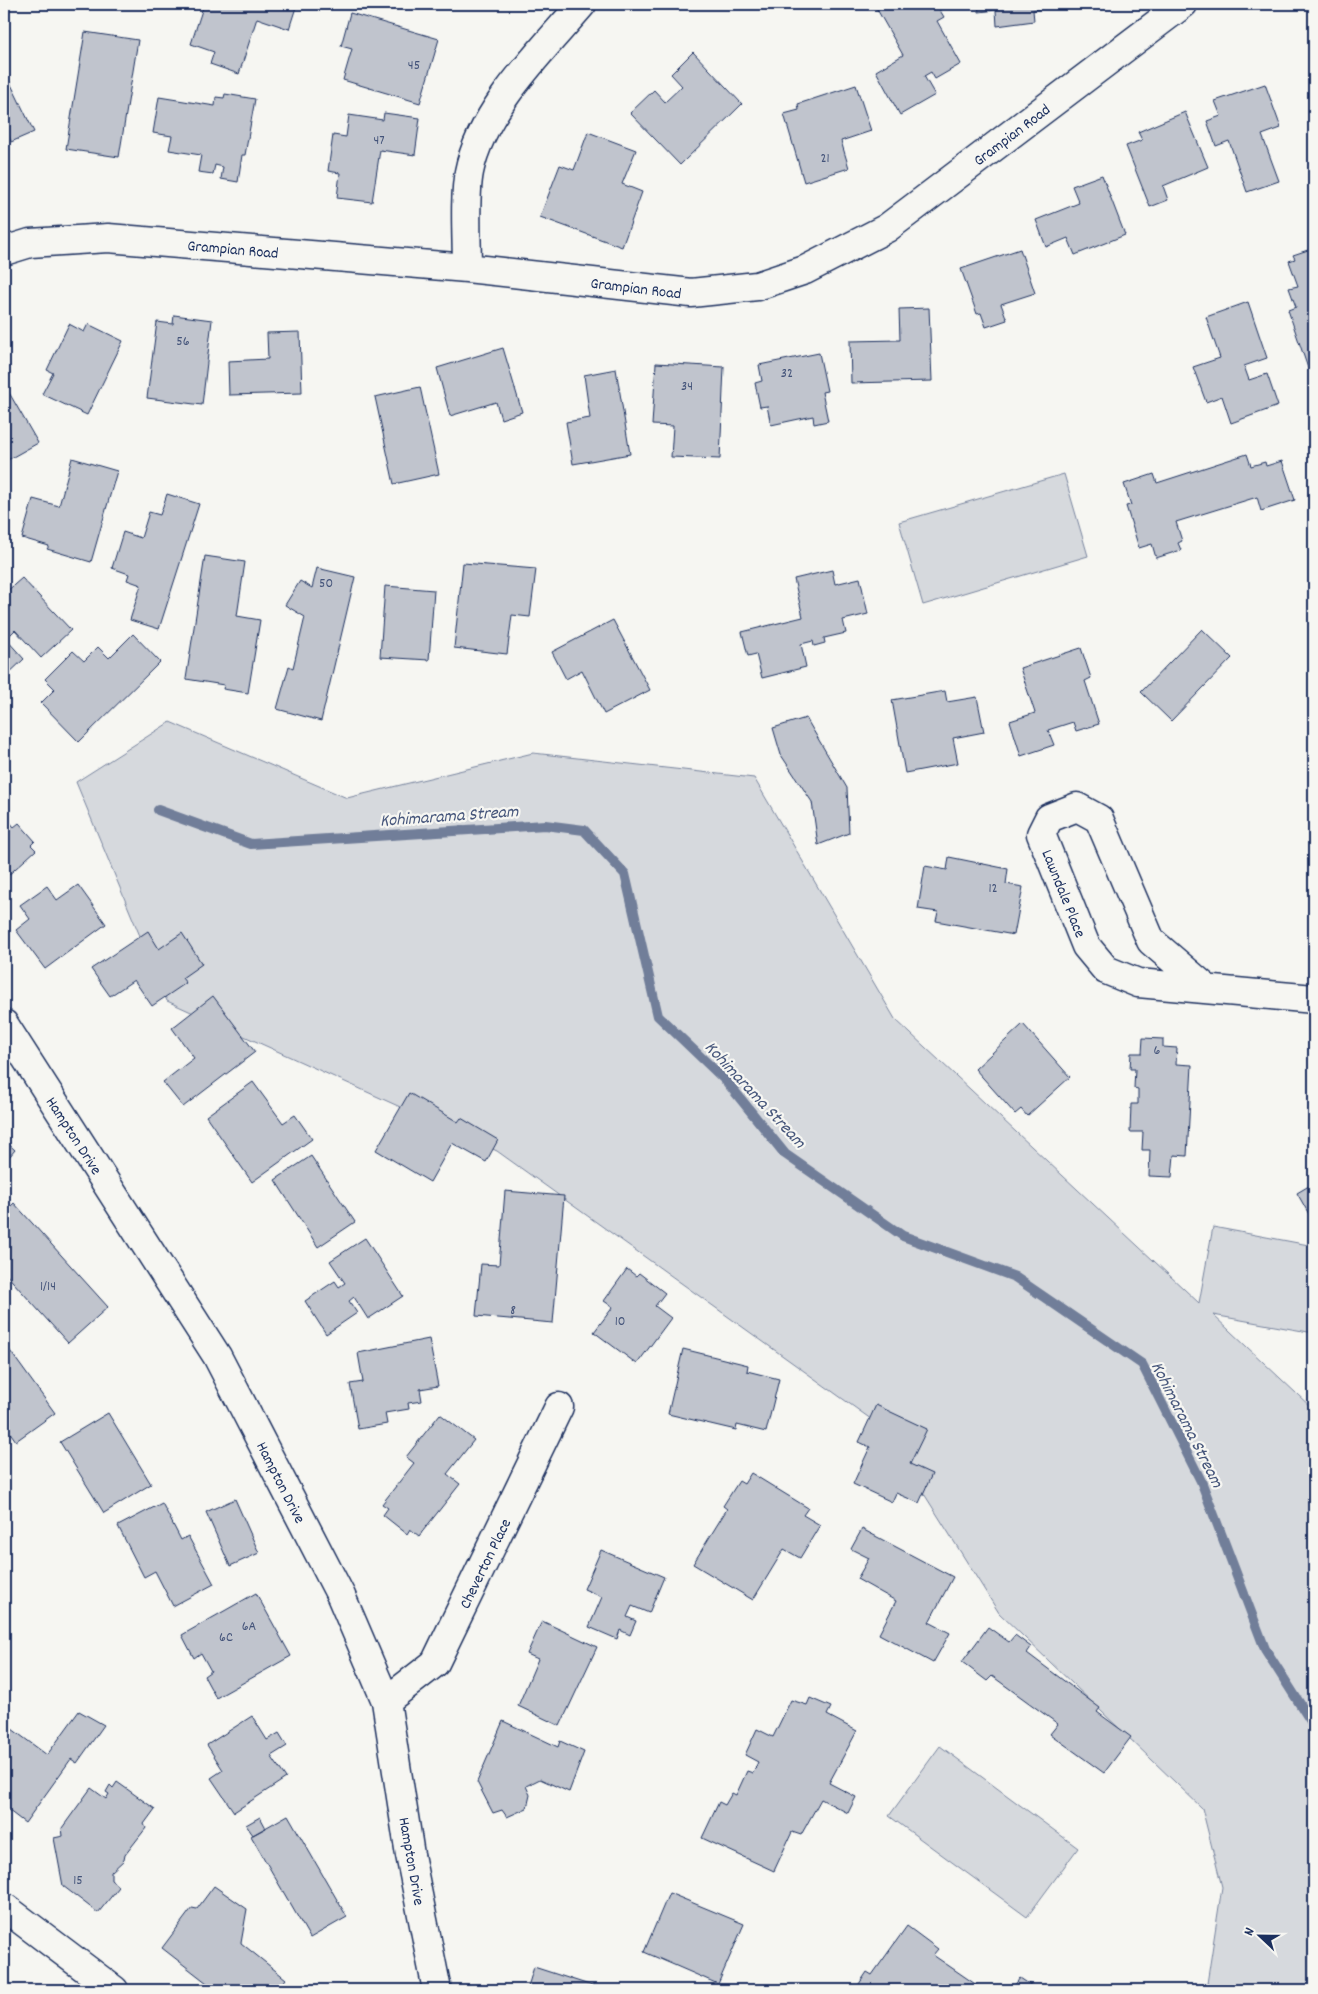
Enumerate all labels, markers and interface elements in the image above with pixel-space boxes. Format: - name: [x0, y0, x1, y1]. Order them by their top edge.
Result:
- house number: 45: [408, 56, 420, 76]
- street label: Grampian Road: [969, 99, 1056, 173]
- house number: 47: [373, 131, 385, 151]
- house number: 21: [820, 149, 830, 169]
- street label: Grampian Road: [186, 235, 279, 266]
- street label: Grampian Road: [589, 273, 682, 306]
- house number: 56: [176, 332, 190, 352]
- house number: 32: [781, 364, 793, 384]
- house number: 34: [681, 377, 693, 397]
- house number: 50: [319, 574, 333, 594]
- water label: Kohimarama Stream: [379, 800, 520, 835]
- street label: Lawndale Place: [1035, 846, 1091, 942]
- house number: 12: [988, 879, 998, 899]
- water label: Kohimarama Stream: [698, 1036, 811, 1155]
- house number: 6: [1154, 1041, 1161, 1061]
- street label: Hampton Drive: [39, 1093, 107, 1180]
- house number: 1/14: [40, 1277, 56, 1297]
- house number: 8: [510, 1301, 516, 1321]
- house number: 10: [615, 1312, 625, 1332]
- water label: Kohimarama Stream: [1143, 1358, 1229, 1493]
- street label: Hampton Drive: [249, 1438, 310, 1528]
- street label: Cheverton Place: [454, 1515, 518, 1613]
- house number: 6A: [242, 1617, 257, 1637]
- house number: 6C: [219, 1628, 233, 1648]
- street label: Hampton Drive: [391, 1816, 430, 1907]
- house number: 15: [73, 1871, 83, 1891]
- north arrow: [1236, 1912, 1286, 1962]
- text: N: [1239, 1925, 1260, 1939]

